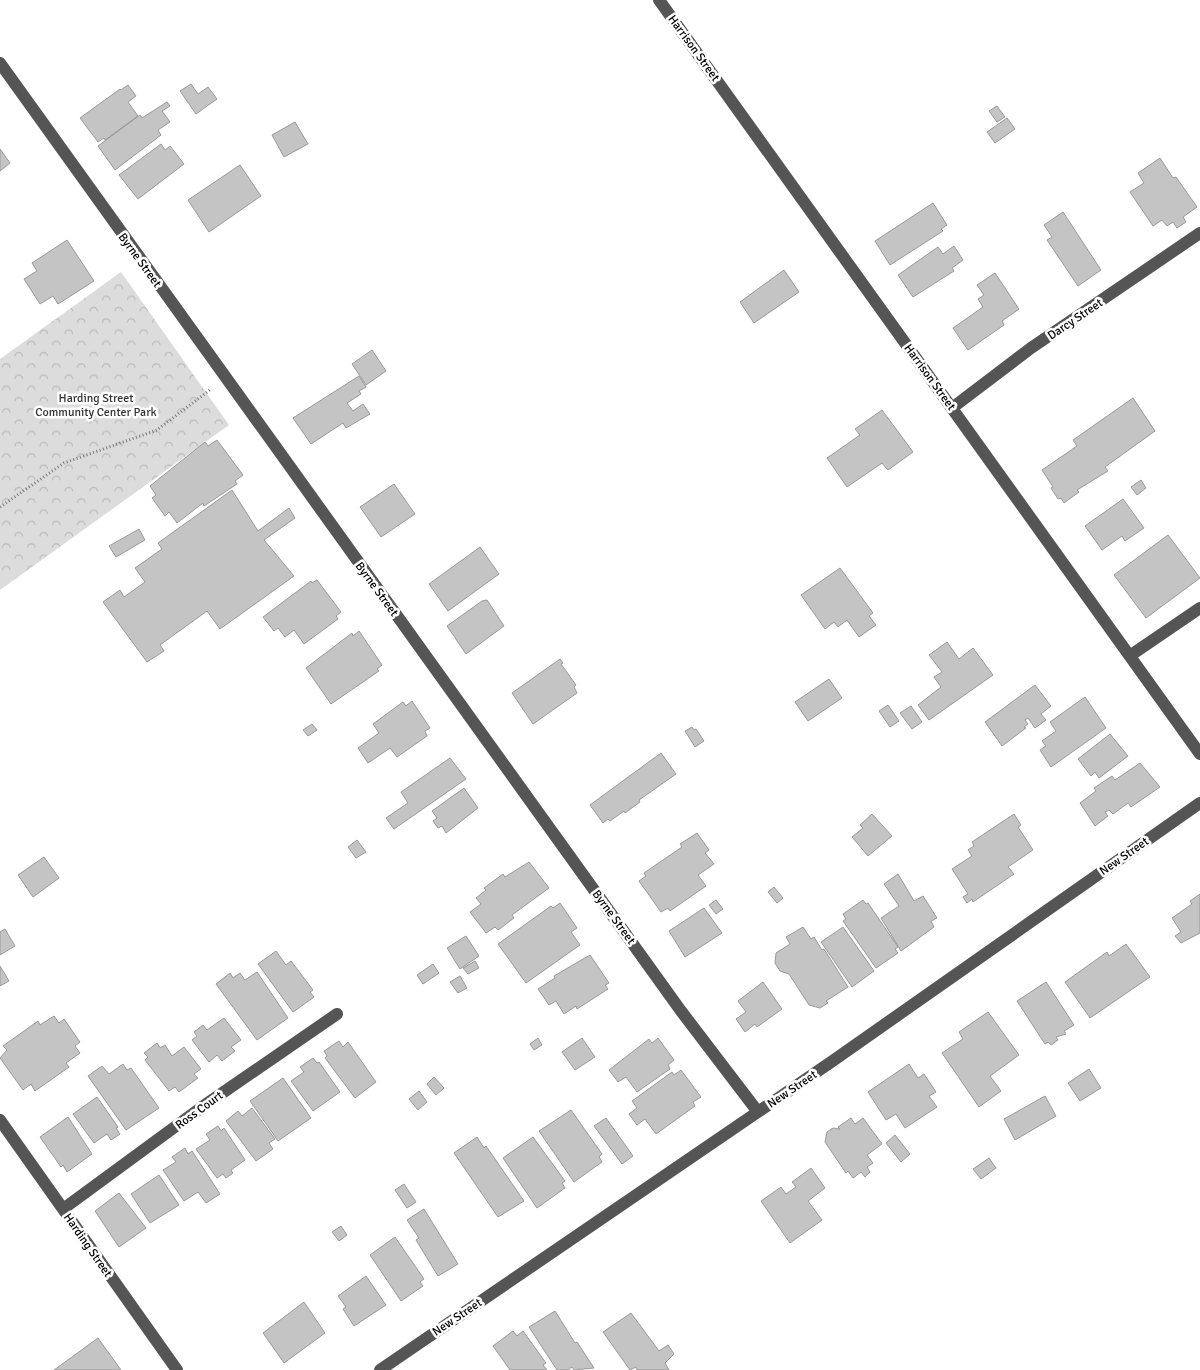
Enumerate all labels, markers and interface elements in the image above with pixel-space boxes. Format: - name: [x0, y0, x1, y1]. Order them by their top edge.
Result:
- street label: Harrison Street: [664, 12, 723, 84]
- street label: Byrne Street: [115, 230, 164, 290]
- street label: Darcy Street: [1045, 296, 1106, 343]
- street label: Harrison Street: [900, 341, 959, 413]
- park label: Harding Street Community Center Park: [35, 391, 157, 420]
- street label: Byrne Street: [352, 559, 401, 619]
- street label: New Street: [1097, 834, 1152, 879]
- street label: Byrne Street: [589, 887, 638, 947]
- street label: New Street: [765, 1067, 820, 1111]
- street label: Ross Court: [173, 1088, 226, 1133]
- street label: Harding Street: [60, 1210, 115, 1280]
- street label: New Street: [430, 1295, 485, 1339]

